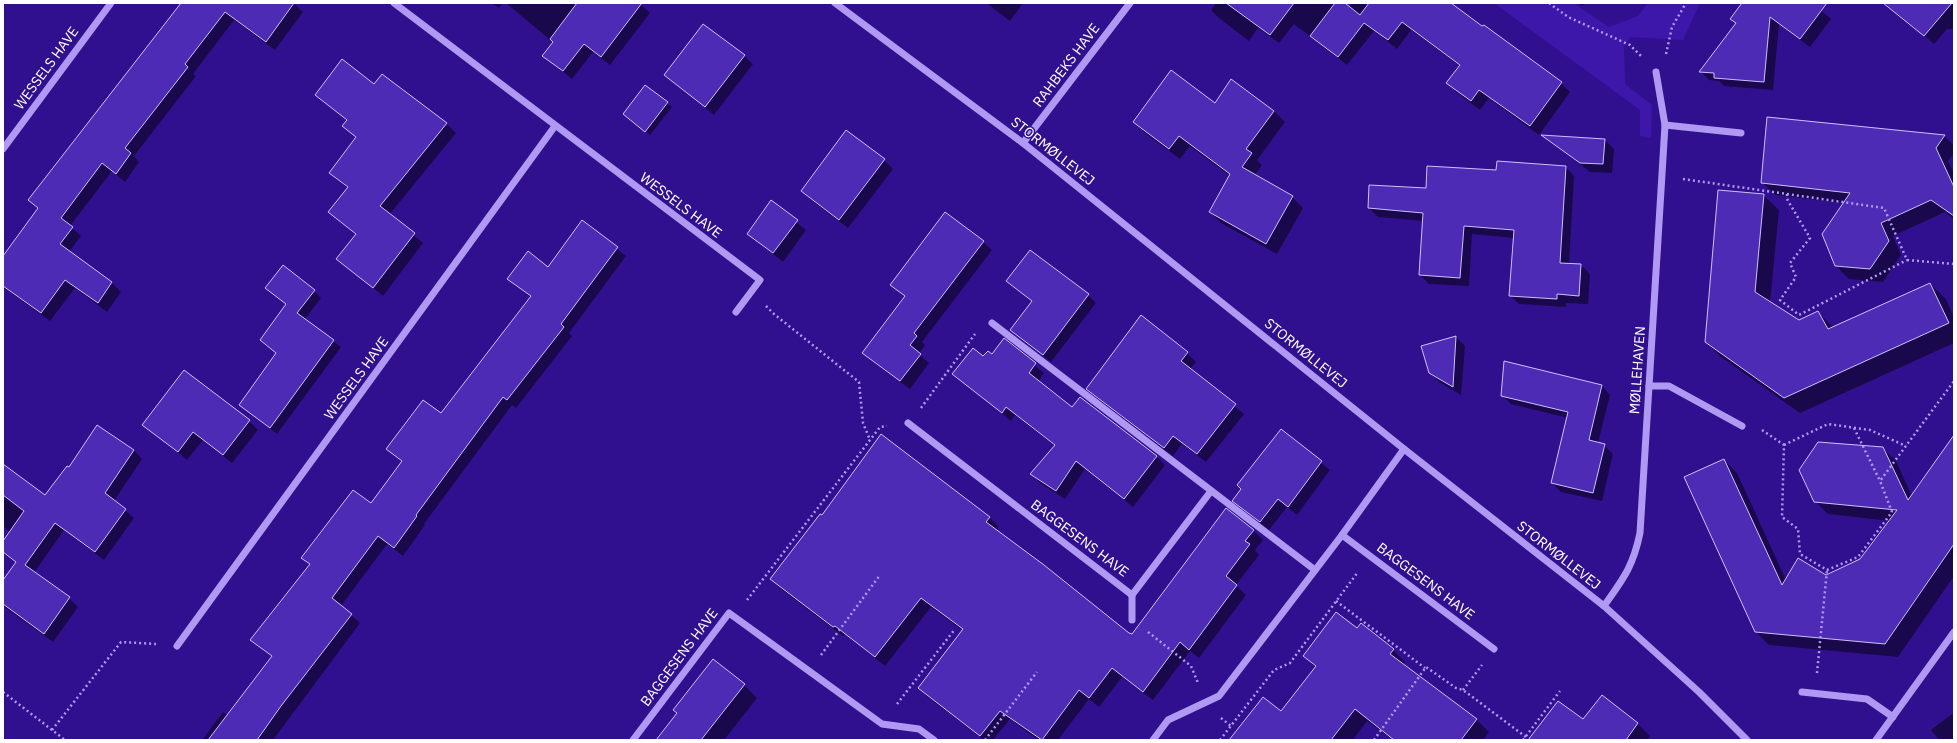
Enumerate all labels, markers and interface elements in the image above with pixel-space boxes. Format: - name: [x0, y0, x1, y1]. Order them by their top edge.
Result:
- street label: RAHBEKS HAVE: [1029, 20, 1103, 110]
- street label: WESSELS HAVE: [10, 23, 82, 113]
- street label: STORMØLLEVEJ: [1007, 113, 1099, 189]
- street label: WESSELS HAVE: [636, 168, 726, 242]
- street label: STORMØLLEVEJ: [1261, 314, 1351, 392]
- street label: MØLLEHAVEN: [1625, 325, 1649, 415]
- street label: WESSELS HAVE: [320, 333, 392, 423]
- street label: BAGGESENS HAVE: [1027, 495, 1133, 581]
- street label: STORMØLLEVEJ: [1513, 517, 1605, 593]
- street label: BAGGESENS HAVE: [1373, 538, 1479, 624]
- street label: BAGGESENS HAVE: [636, 604, 722, 710]

